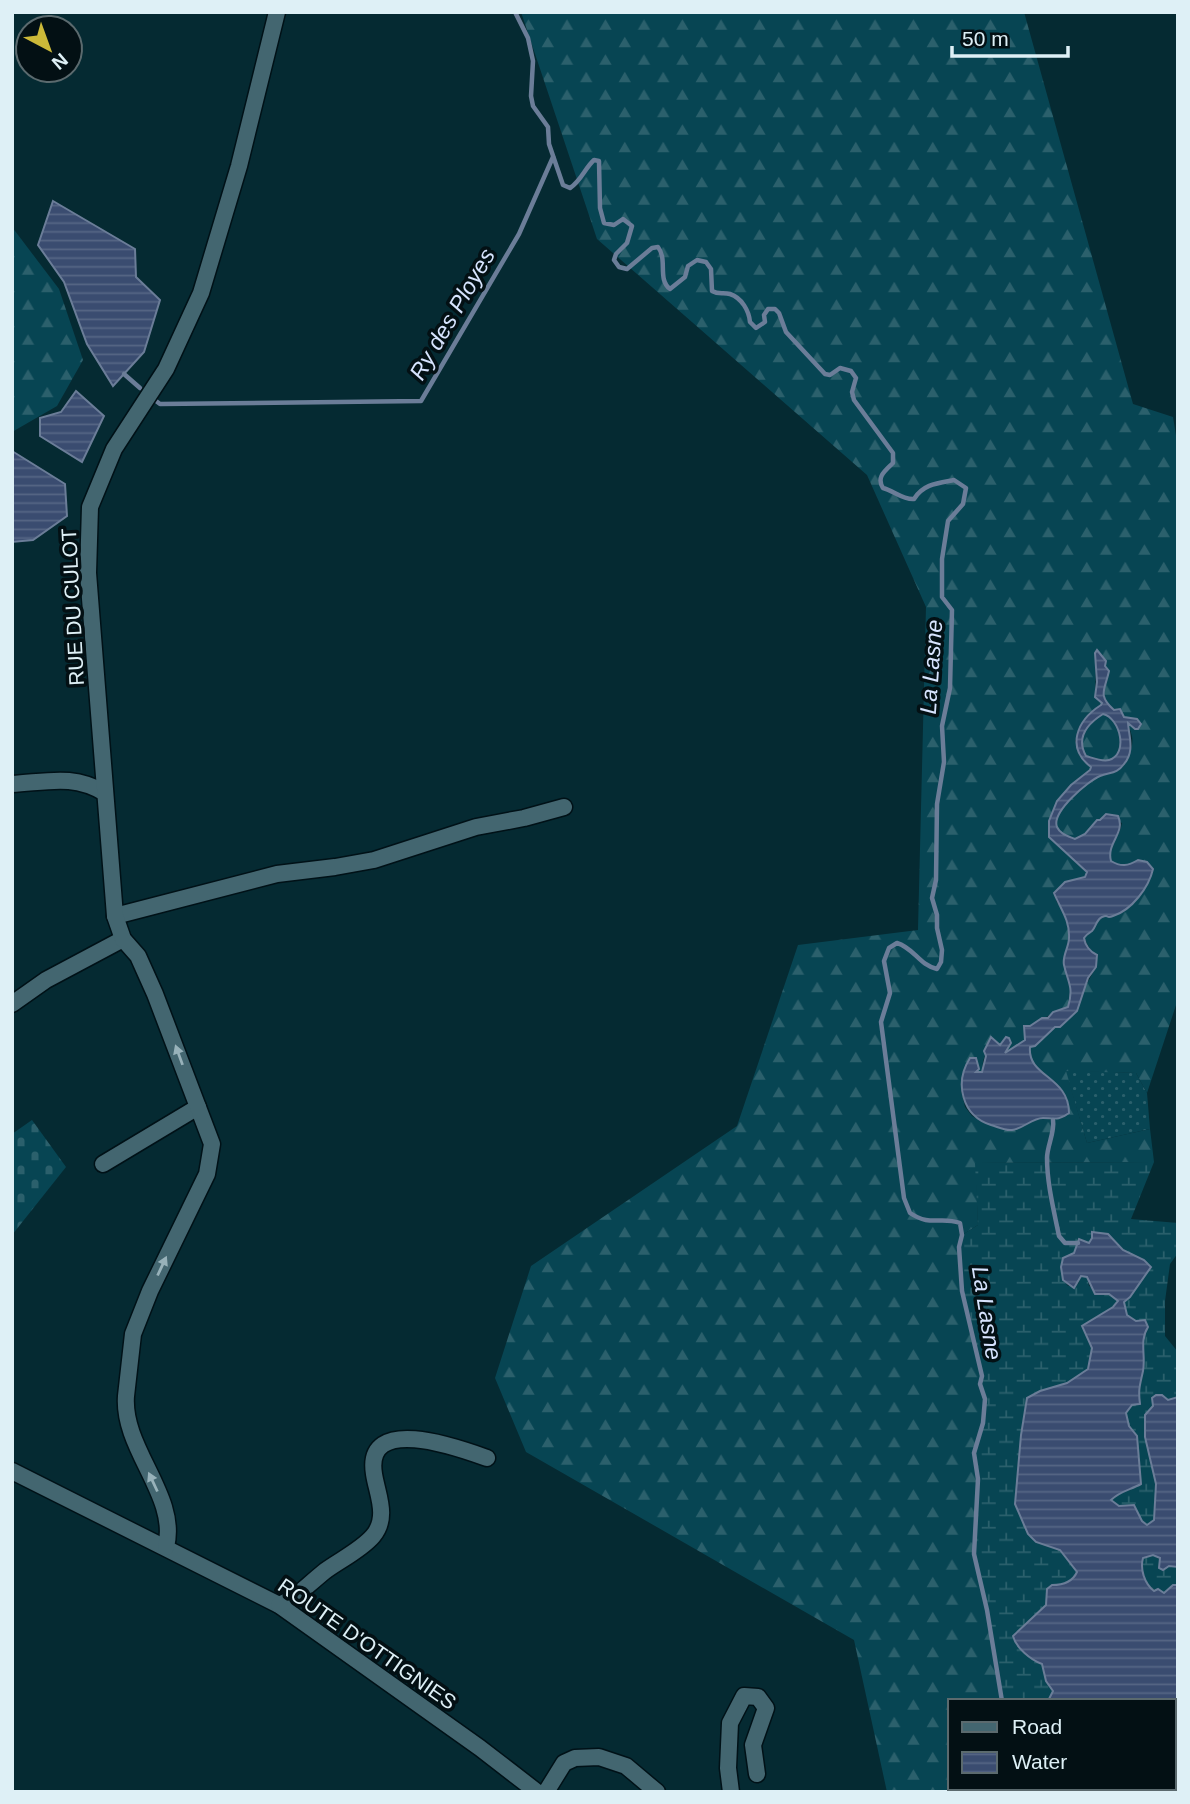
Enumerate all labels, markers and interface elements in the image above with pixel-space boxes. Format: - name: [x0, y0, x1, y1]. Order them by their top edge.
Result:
- north arrow: [14, 14, 84, 84]
- scale bar: [952, 14, 1068, 58]
- text: 50 m: [962, 27, 1009, 50]
- text: N: [48, 49, 72, 74]
- water label: Ry des Ployes: [404, 243, 500, 384]
- street label: RUE DU CULOT: [57, 528, 88, 686]
- water label: La Lasne: [915, 619, 947, 715]
- one-way arrow: [173, 1044, 184, 1065]
- one-way arrow: [156, 1256, 167, 1276]
- water label: La Lasne: [967, 1264, 1007, 1362]
- one-way arrow: [147, 1472, 159, 1492]
- street label: ROUTE D'OTTIGNIES: [274, 1573, 461, 1714]
- legend: [948, 1699, 1176, 1790]
- text: Road: [1012, 1715, 1062, 1738]
- text: Water: [1012, 1750, 1067, 1773]

